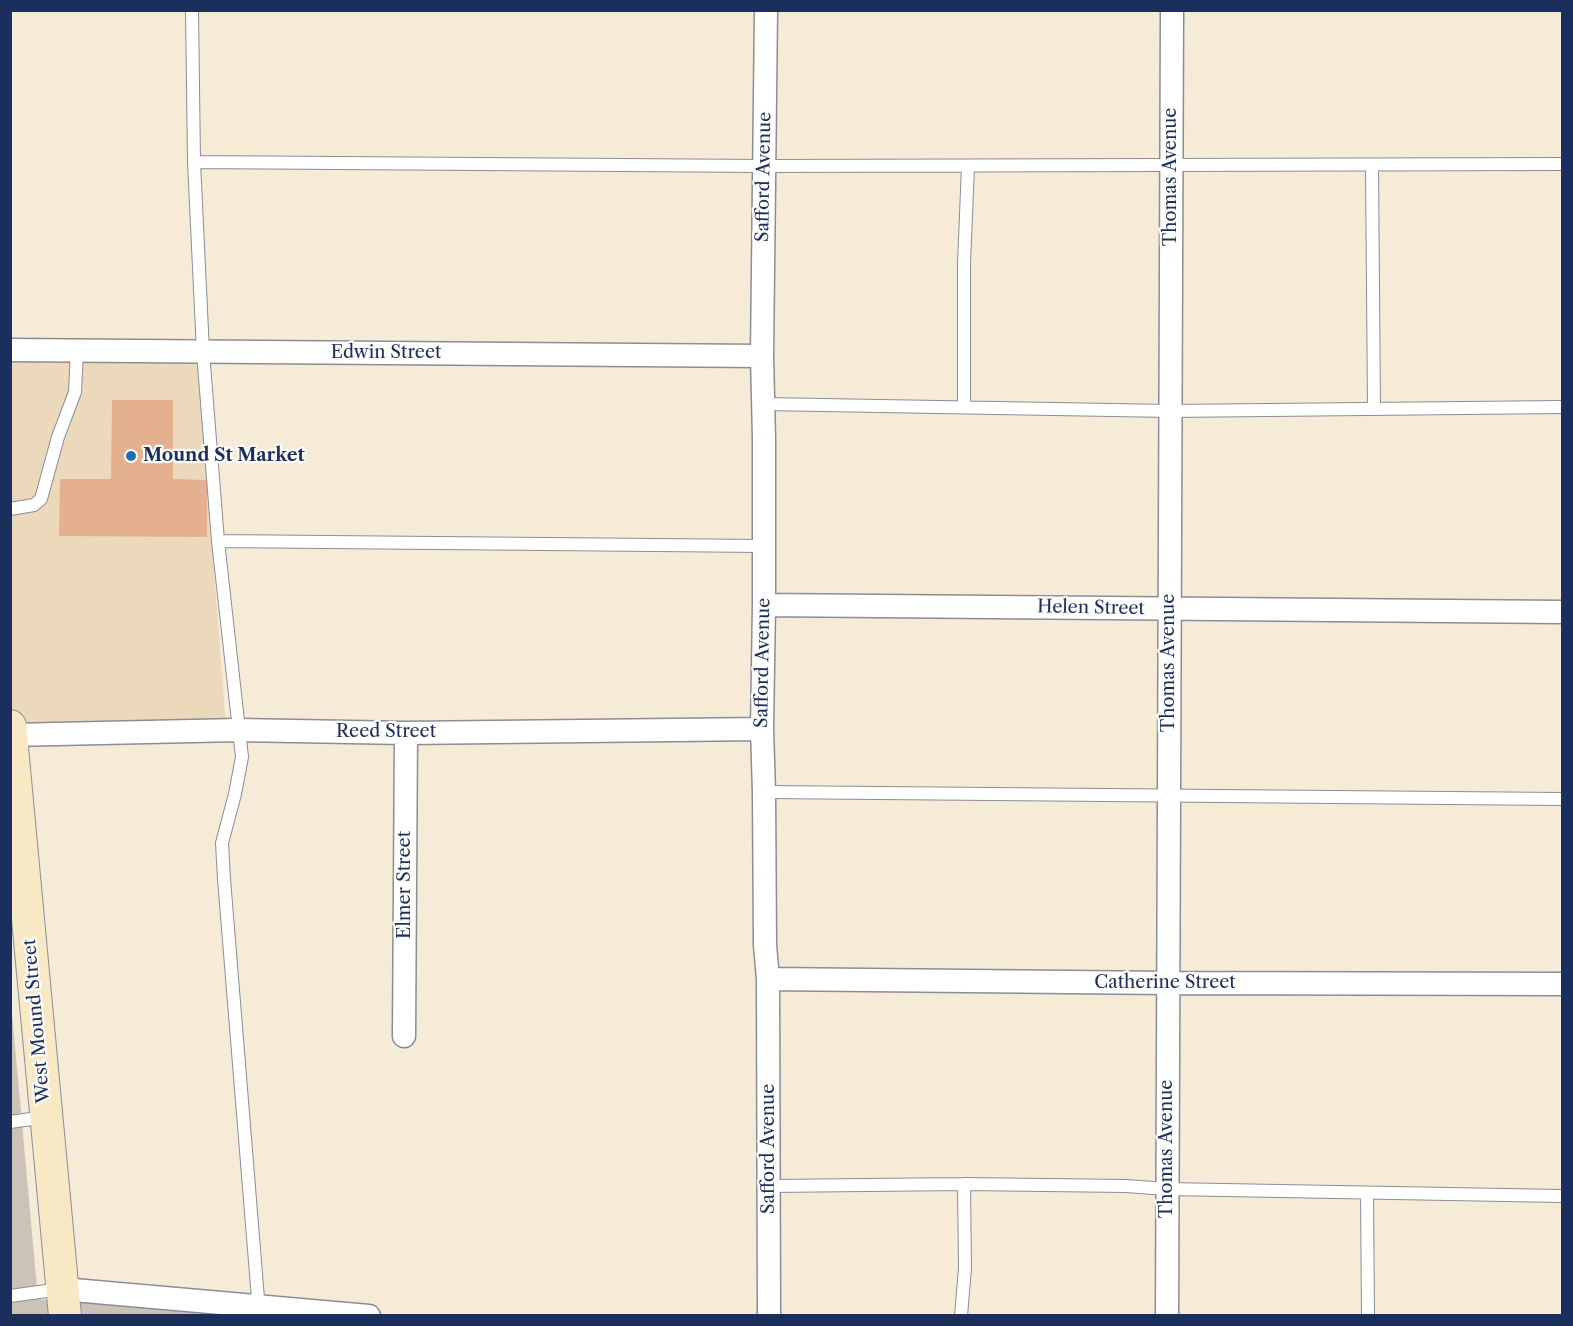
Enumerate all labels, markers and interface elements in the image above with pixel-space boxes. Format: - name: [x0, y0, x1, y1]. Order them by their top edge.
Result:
- street label: Thomas Avenue: [1160, 108, 1182, 246]
- street label: Safford Avenue: [752, 112, 776, 242]
- street label: Edwin Street: [331, 342, 441, 364]
- place label: Mound St Market: [143, 445, 305, 467]
- marker: Mound St Market: [124, 449, 138, 463]
- street label: Thomas Avenue: [1158, 594, 1180, 732]
- street label: Helen Street: [1037, 596, 1145, 620]
- street label: Safford Avenue: [751, 598, 775, 728]
- street label: Reed Street: [336, 721, 436, 743]
- street label: Elmer Street: [394, 831, 416, 939]
- street label: West Mound Street: [19, 938, 55, 1104]
- street label: Catherine Street: [1094, 972, 1236, 994]
- street label: Thomas Avenue: [1156, 1080, 1178, 1218]
- street label: Safford Avenue: [758, 1084, 780, 1214]

